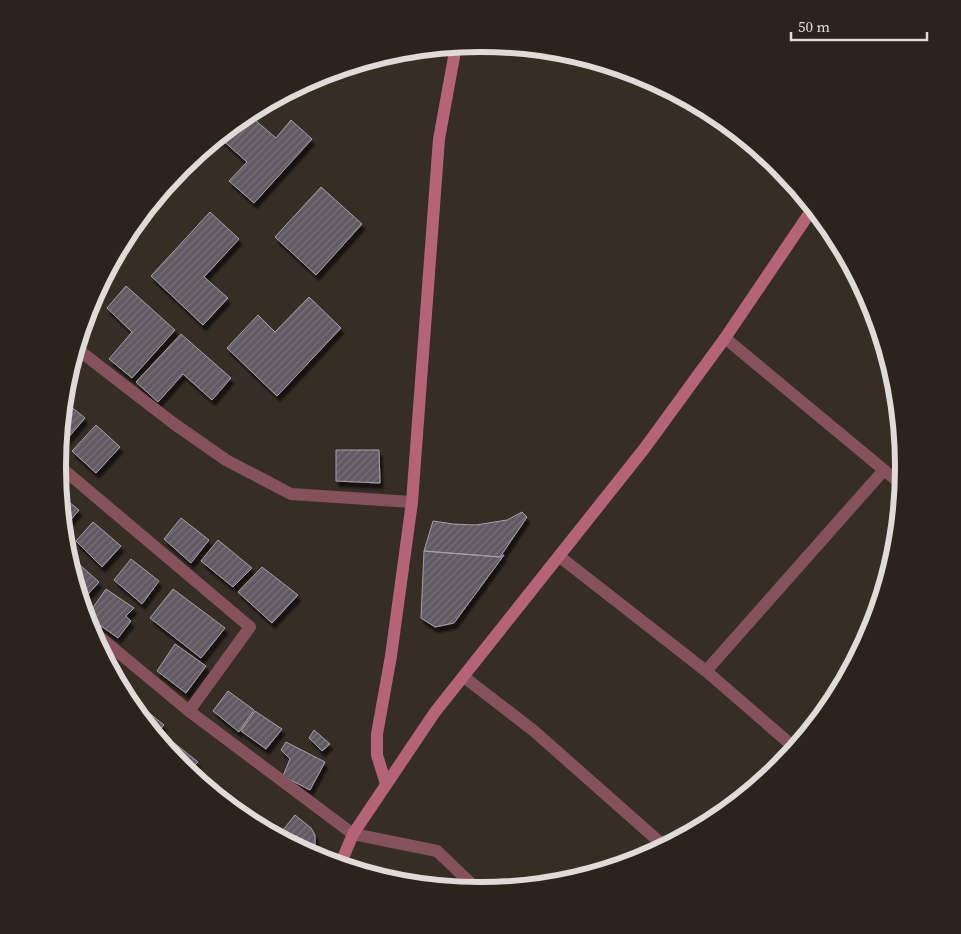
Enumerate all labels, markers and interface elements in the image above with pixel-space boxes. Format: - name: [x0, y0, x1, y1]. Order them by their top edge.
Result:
- scale bar: [791, 10, 927, 42]
- text: 50 m: [798, 16, 830, 37]

